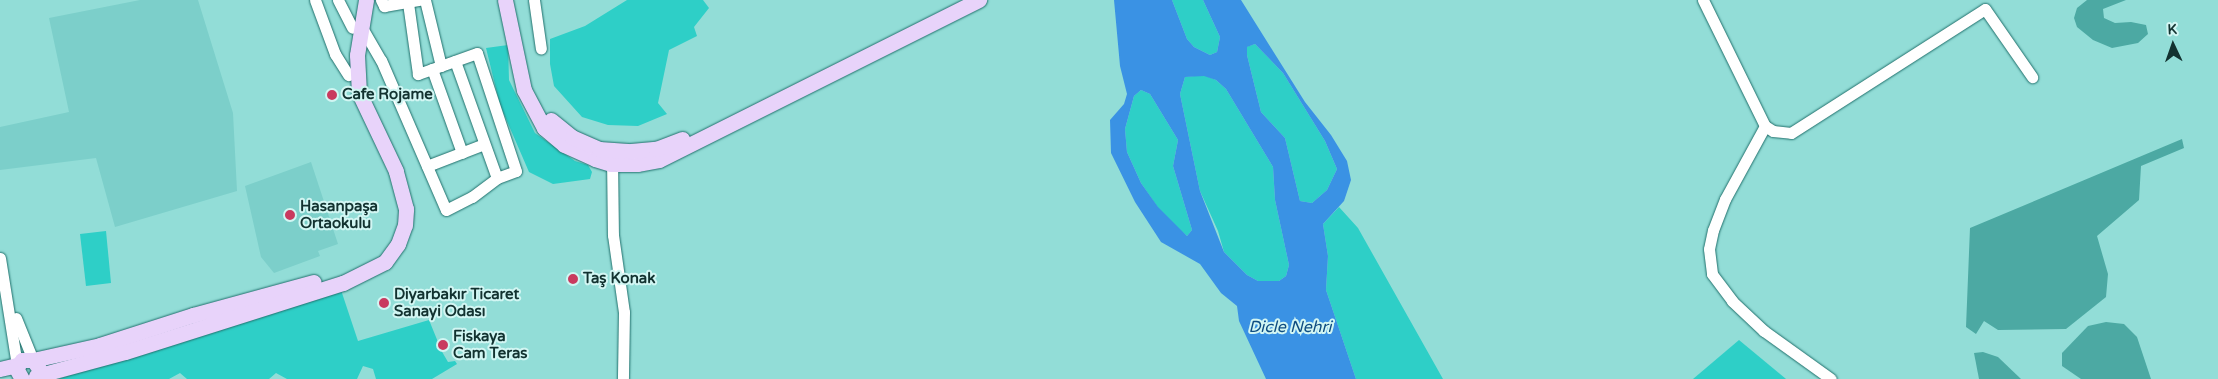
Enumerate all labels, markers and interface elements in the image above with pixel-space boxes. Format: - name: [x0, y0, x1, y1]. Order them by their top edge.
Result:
- north arrow: [2148, 20, 2198, 70]
- text: K: [2167, 21, 2177, 38]
- place label: Cafe Rojame: [342, 86, 433, 104]
- marker: Cafe Rojame: [326, 89, 338, 101]
- place label: Hasanpaşa Ortaokulu: [300, 197, 378, 232]
- marker: Hasanpaşa Ortaokulu: [284, 209, 296, 221]
- place label: Taş Konak: [583, 270, 655, 288]
- marker: Taş Konak: [567, 273, 579, 285]
- place label: Diyarbakır Ticaret Sanayi Odası: [394, 285, 519, 320]
- marker: Diyarbakır Ticaret Sanayi Odası: [378, 297, 390, 309]
- water label: Dicle Nehri: [1248, 317, 1332, 337]
- place label: Fiskaya Cam Teras: [453, 327, 528, 362]
- marker: Fiskaya Cam Teras: [437, 339, 449, 351]

